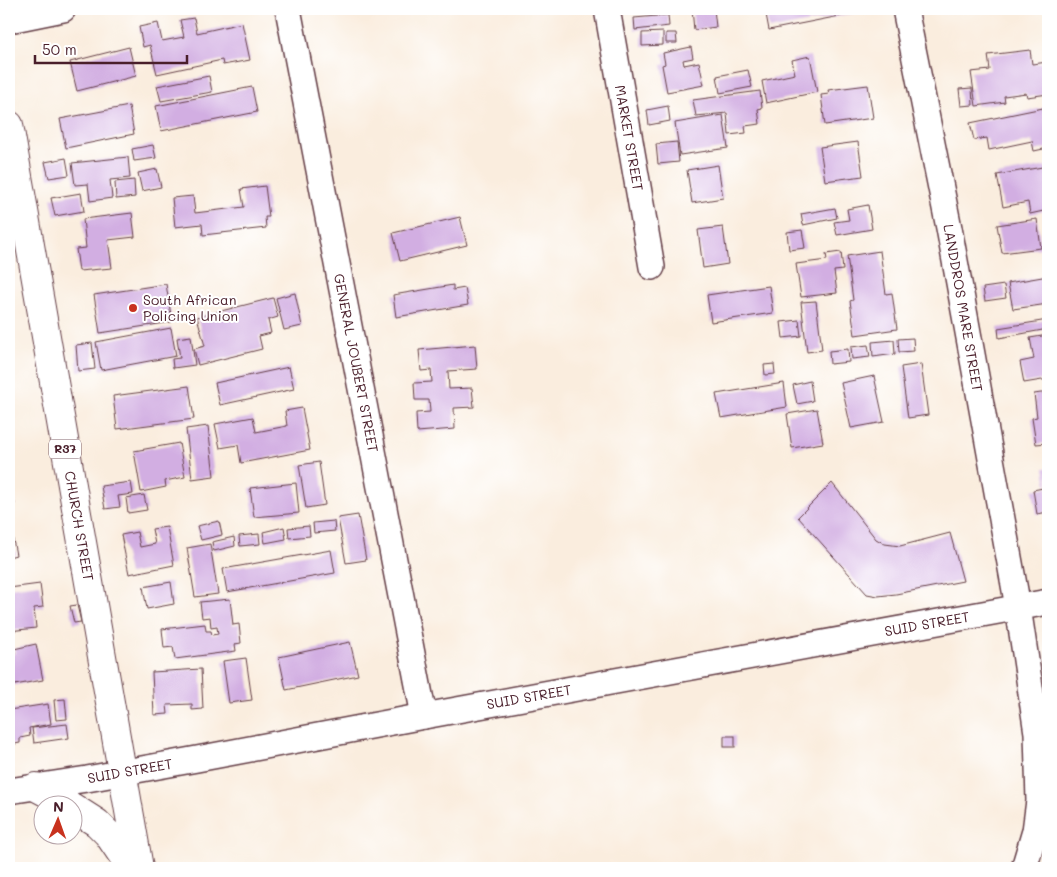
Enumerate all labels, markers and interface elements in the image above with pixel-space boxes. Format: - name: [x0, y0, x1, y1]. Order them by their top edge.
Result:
- scale bar: [35, 32, 188, 64]
- text: 50 m: [42, 39, 77, 59]
- street label: MARKET STREET: [611, 84, 648, 192]
- street label: LANDDROS MARE STREET: [939, 223, 988, 393]
- street label: GENERAL JOUBERT STREET: [330, 272, 383, 454]
- place label: South African Policing Union: [143, 290, 238, 325]
- marker: South African Policing Union: [127, 302, 139, 314]
- road number: R37: [49, 439, 81, 458]
- street label: CHURCH STREET: [60, 469, 99, 583]
- street label: SUID STREET: [883, 607, 971, 640]
- street label: SUID STREET: [485, 680, 573, 713]
- street label: SUID STREET: [86, 754, 174, 787]
- north arrow: [32, 794, 82, 844]
- text: N: [53, 797, 64, 816]

